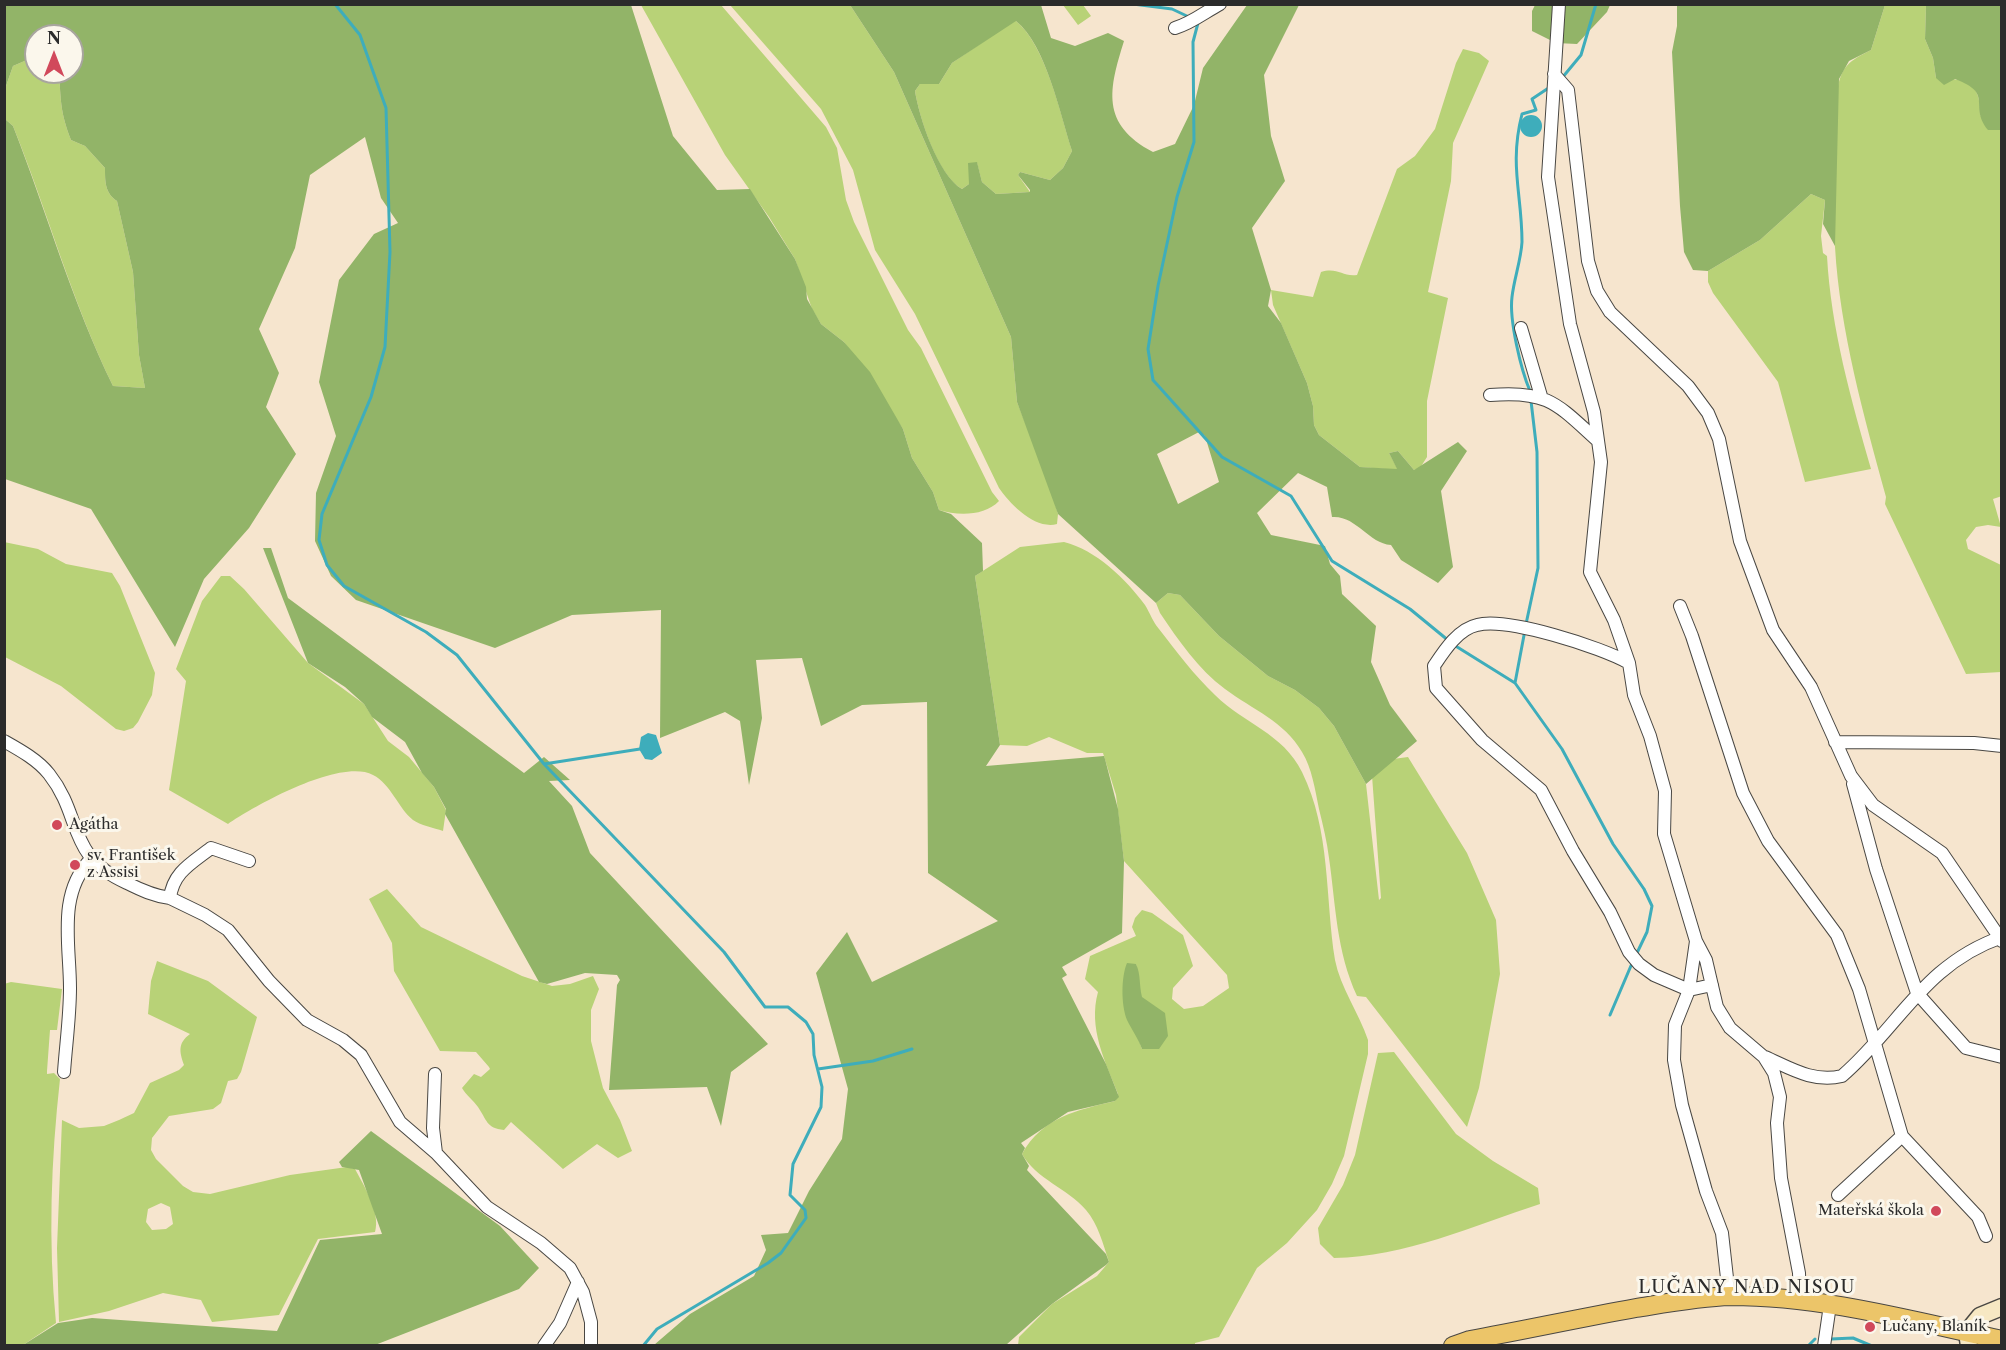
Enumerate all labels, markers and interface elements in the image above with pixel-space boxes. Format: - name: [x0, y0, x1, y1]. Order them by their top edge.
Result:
- north arrow: [24, 24, 84, 84]
- text: N: [47, 28, 61, 48]
- place label: Agátha: [69, 816, 118, 834]
- marker: Agátha: [50, 818, 64, 832]
- place label: sv. František z Assisi: [87, 847, 175, 882]
- marker: sv. František z Assisi: [68, 858, 82, 872]
- place label: Mateřská škola: [1818, 1202, 1924, 1220]
- marker: Mateřská škola: [1929, 1204, 1943, 1218]
- district label: LUČANY NAD NISOU: [1638, 1277, 1856, 1299]
- place label: Lučany, Blaník: [1882, 1318, 1987, 1336]
- marker: Lučany, Blaník: [1863, 1320, 1877, 1334]

